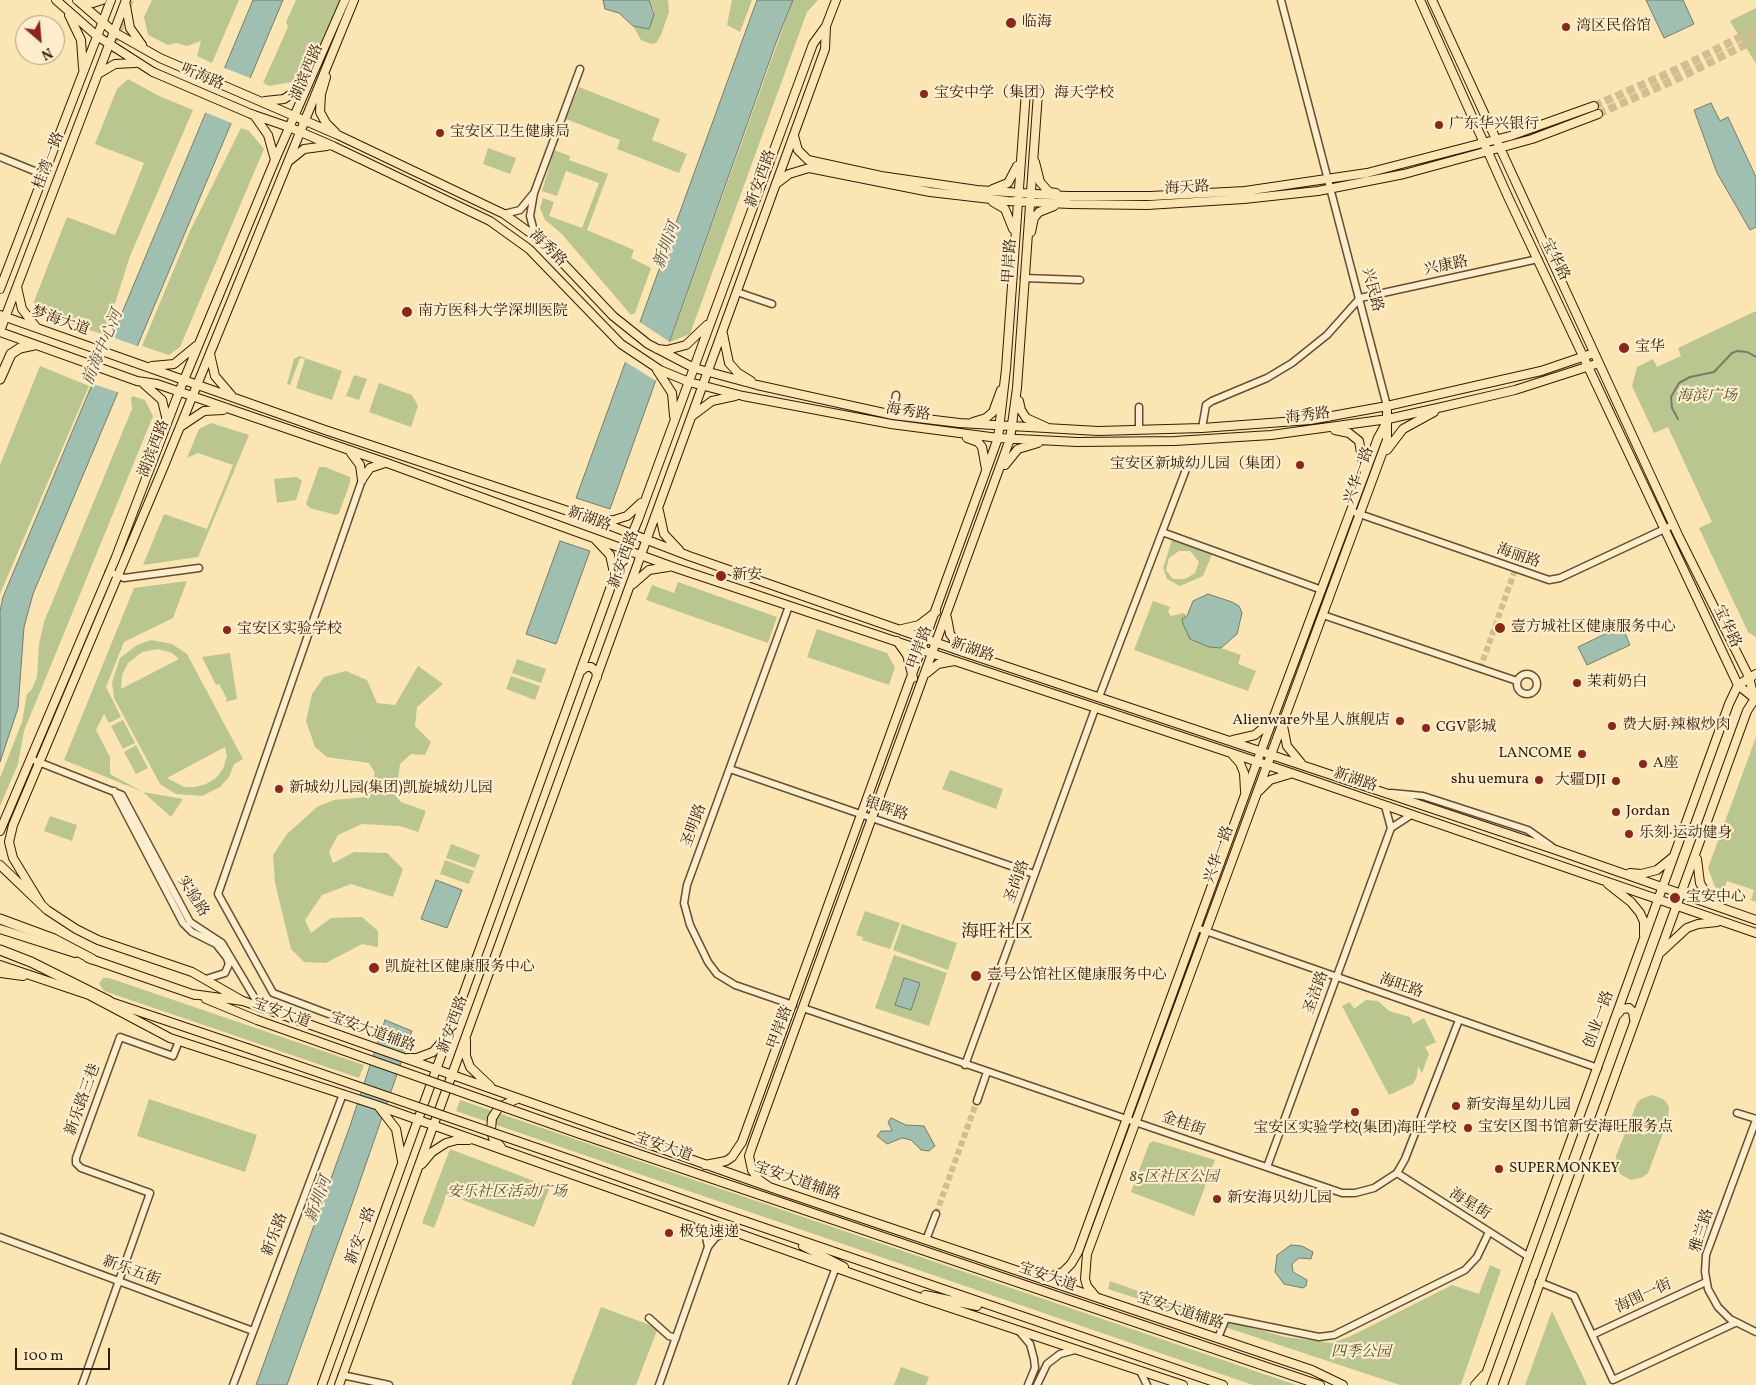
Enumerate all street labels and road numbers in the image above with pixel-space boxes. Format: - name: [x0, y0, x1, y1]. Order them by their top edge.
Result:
- street label: 湖滨西路: [288, 42, 328, 104]
- street label: 听海路: [178, 61, 226, 95]
- street label: 桂湾一路: [31, 130, 69, 192]
- street label: 新安西路: [743, 148, 781, 210]
- street label: 海天路: [1164, 179, 1210, 199]
- street label: 海秀路: [525, 227, 569, 271]
- street label: 宝华路: [1536, 236, 1572, 284]
- street label: 甲岸路: [1000, 238, 1022, 284]
- street label: 兴康路: [1422, 254, 1470, 280]
- street label: 兴民路: [1356, 266, 1386, 314]
- street label: 梦海大道: [29, 304, 91, 340]
- street label: 海秀路: [884, 401, 932, 425]
- street label: 海秀路: [1285, 405, 1331, 429]
- street label: 湖滨西路: [136, 418, 174, 480]
- street label: 兴华一路: [1341, 445, 1379, 507]
- street label: 新湖路: [565, 504, 613, 536]
- street label: 新安西路: [606, 529, 644, 591]
- street label: 海丽路: [1494, 541, 1542, 573]
- street label: 宝华路: [1708, 603, 1744, 651]
- street label: 甲岸路: [905, 624, 937, 672]
- street label: 新湖路: [948, 635, 996, 667]
- street label: 新湖路: [1331, 765, 1379, 797]
- street label: 银晖路: [862, 794, 910, 826]
- street label: 圣明路: [679, 802, 711, 850]
- street label: 兴华一路: [1201, 824, 1239, 886]
- street label: 圣尚路: [1002, 858, 1034, 906]
- street label: 实验路: [172, 873, 212, 921]
- street label: 圣洁路: [1301, 969, 1333, 1017]
- street label: 海旺路: [1377, 971, 1425, 1003]
- street label: 创业一路: [1581, 989, 1619, 1051]
- street label: 新安西路: [435, 994, 473, 1056]
- street label: 宝安大道: [250, 995, 312, 1033]
- street label: 甲岸路: [765, 1004, 797, 1052]
- street label: 宝安大道辅路: [327, 1009, 417, 1057]
- street label: 新乐路三巷: [63, 1062, 105, 1138]
- street label: 金桂街: [1159, 1109, 1207, 1141]
- street label: 宝安大道: [632, 1130, 694, 1166]
- street label: 宝安大道辅路: [752, 1159, 842, 1205]
- street label: 海星街: [1445, 1185, 1493, 1225]
- street label: 新安一路: [343, 1205, 381, 1267]
- street label: 雅兰路: [1687, 1207, 1719, 1255]
- street label: 新乐路: [260, 1211, 292, 1259]
- street label: 新乐五街: [100, 1253, 162, 1291]
- street label: 宝安大道: [1016, 1260, 1078, 1296]
- street label: 海围一街: [1613, 1276, 1675, 1318]
- street label: 宝安大道辅路: [1134, 1290, 1226, 1334]

